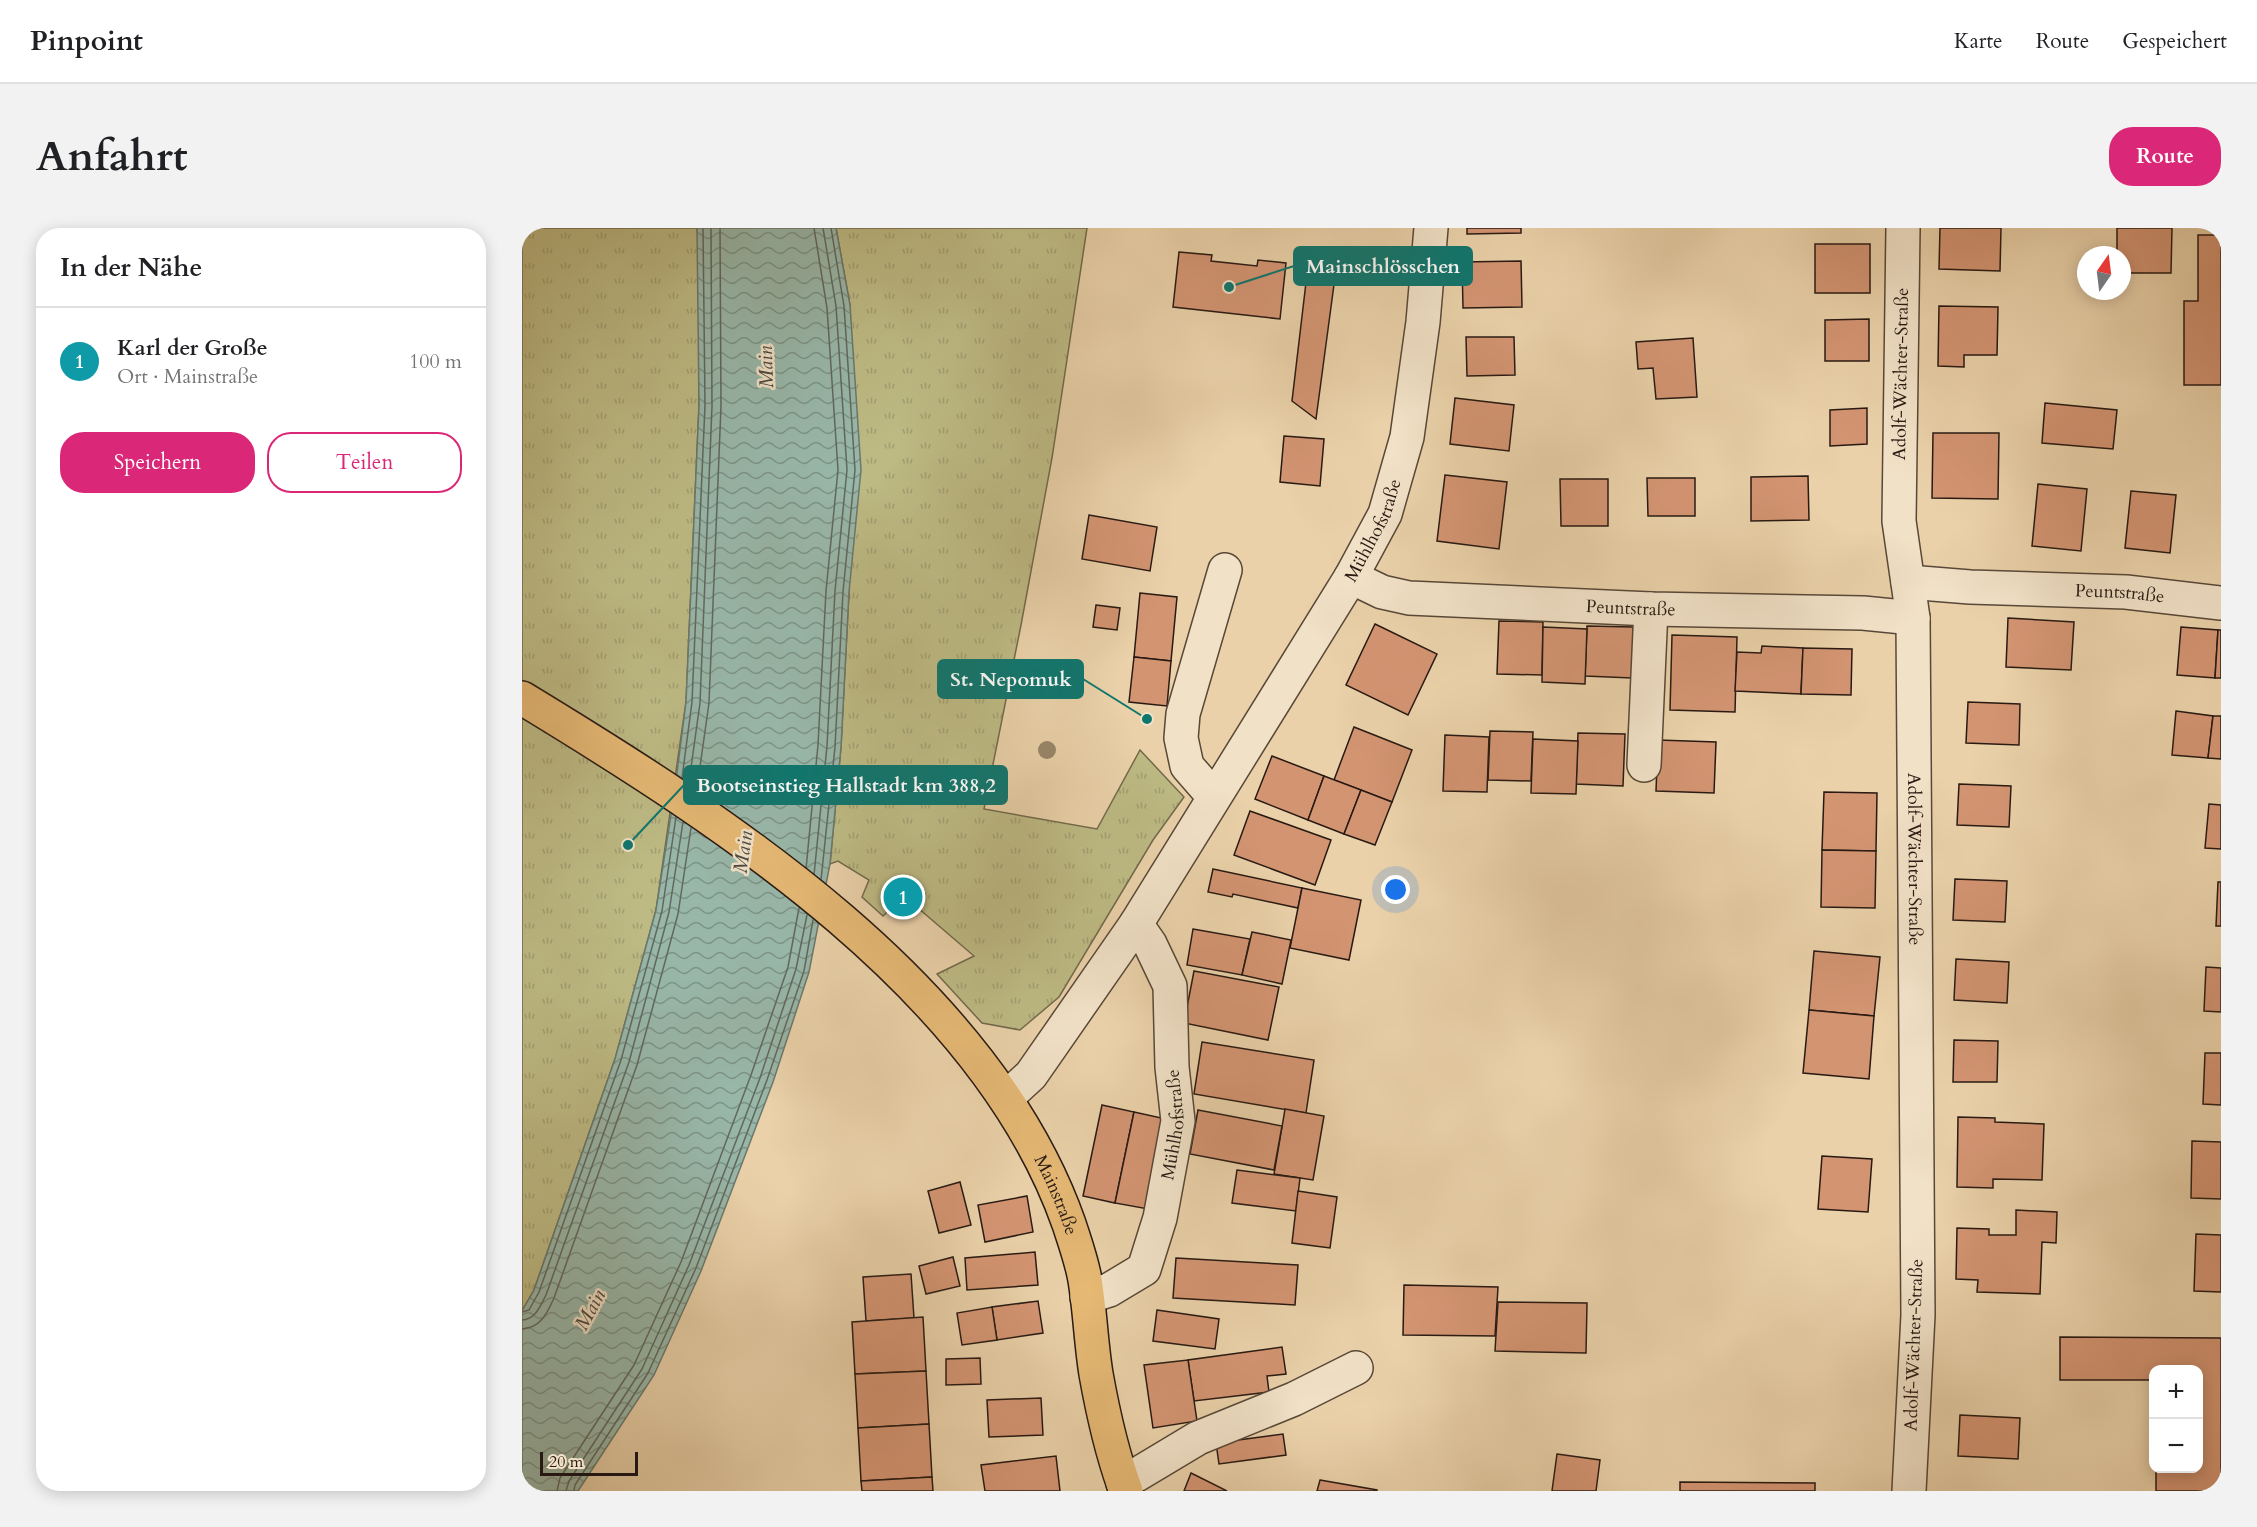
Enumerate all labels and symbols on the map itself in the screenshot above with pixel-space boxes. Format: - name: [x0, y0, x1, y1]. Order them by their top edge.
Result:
- north arrow: [2077, 246, 2131, 300]
- callout: Mainschlösschen: [1294, 247, 1472, 285]
- text: Mainschlösschen: [1306, 253, 1460, 280]
- street label: Adolf-Wächter-Straße: [1887, 288, 1915, 460]
- water label: Main: [752, 345, 780, 389]
- street label: Mühlhofstraße: [1338, 476, 1407, 586]
- street label: Peuntstraße: [2075, 578, 2166, 609]
- street label: Peuntstraße: [1585, 594, 1676, 622]
- callout: St. Nepomuk: [938, 660, 1083, 698]
- text: St. Nepomuk: [950, 666, 1072, 693]
- callout: Bootseinstieg Hallstadt km 388,2: [684, 766, 1007, 804]
- text: Bootseinstieg Hallstadt km 388,2: [696, 772, 996, 799]
- street label: Adolf-Wächter-Straße: [1902, 773, 1928, 945]
- water label: Main: [727, 829, 759, 875]
- pin: 1: [884, 874, 922, 920]
- your location: [1381, 875, 1410, 904]
- street label: Mühlhofstraße: [1155, 1068, 1191, 1182]
- street label: Mainstraße: [1028, 1150, 1084, 1238]
- street label: Adolf-Wächter-Straße: [1898, 1258, 1930, 1432]
- water label: Main: [568, 1285, 612, 1335]
- scale bar: [540, 1449, 638, 1476]

